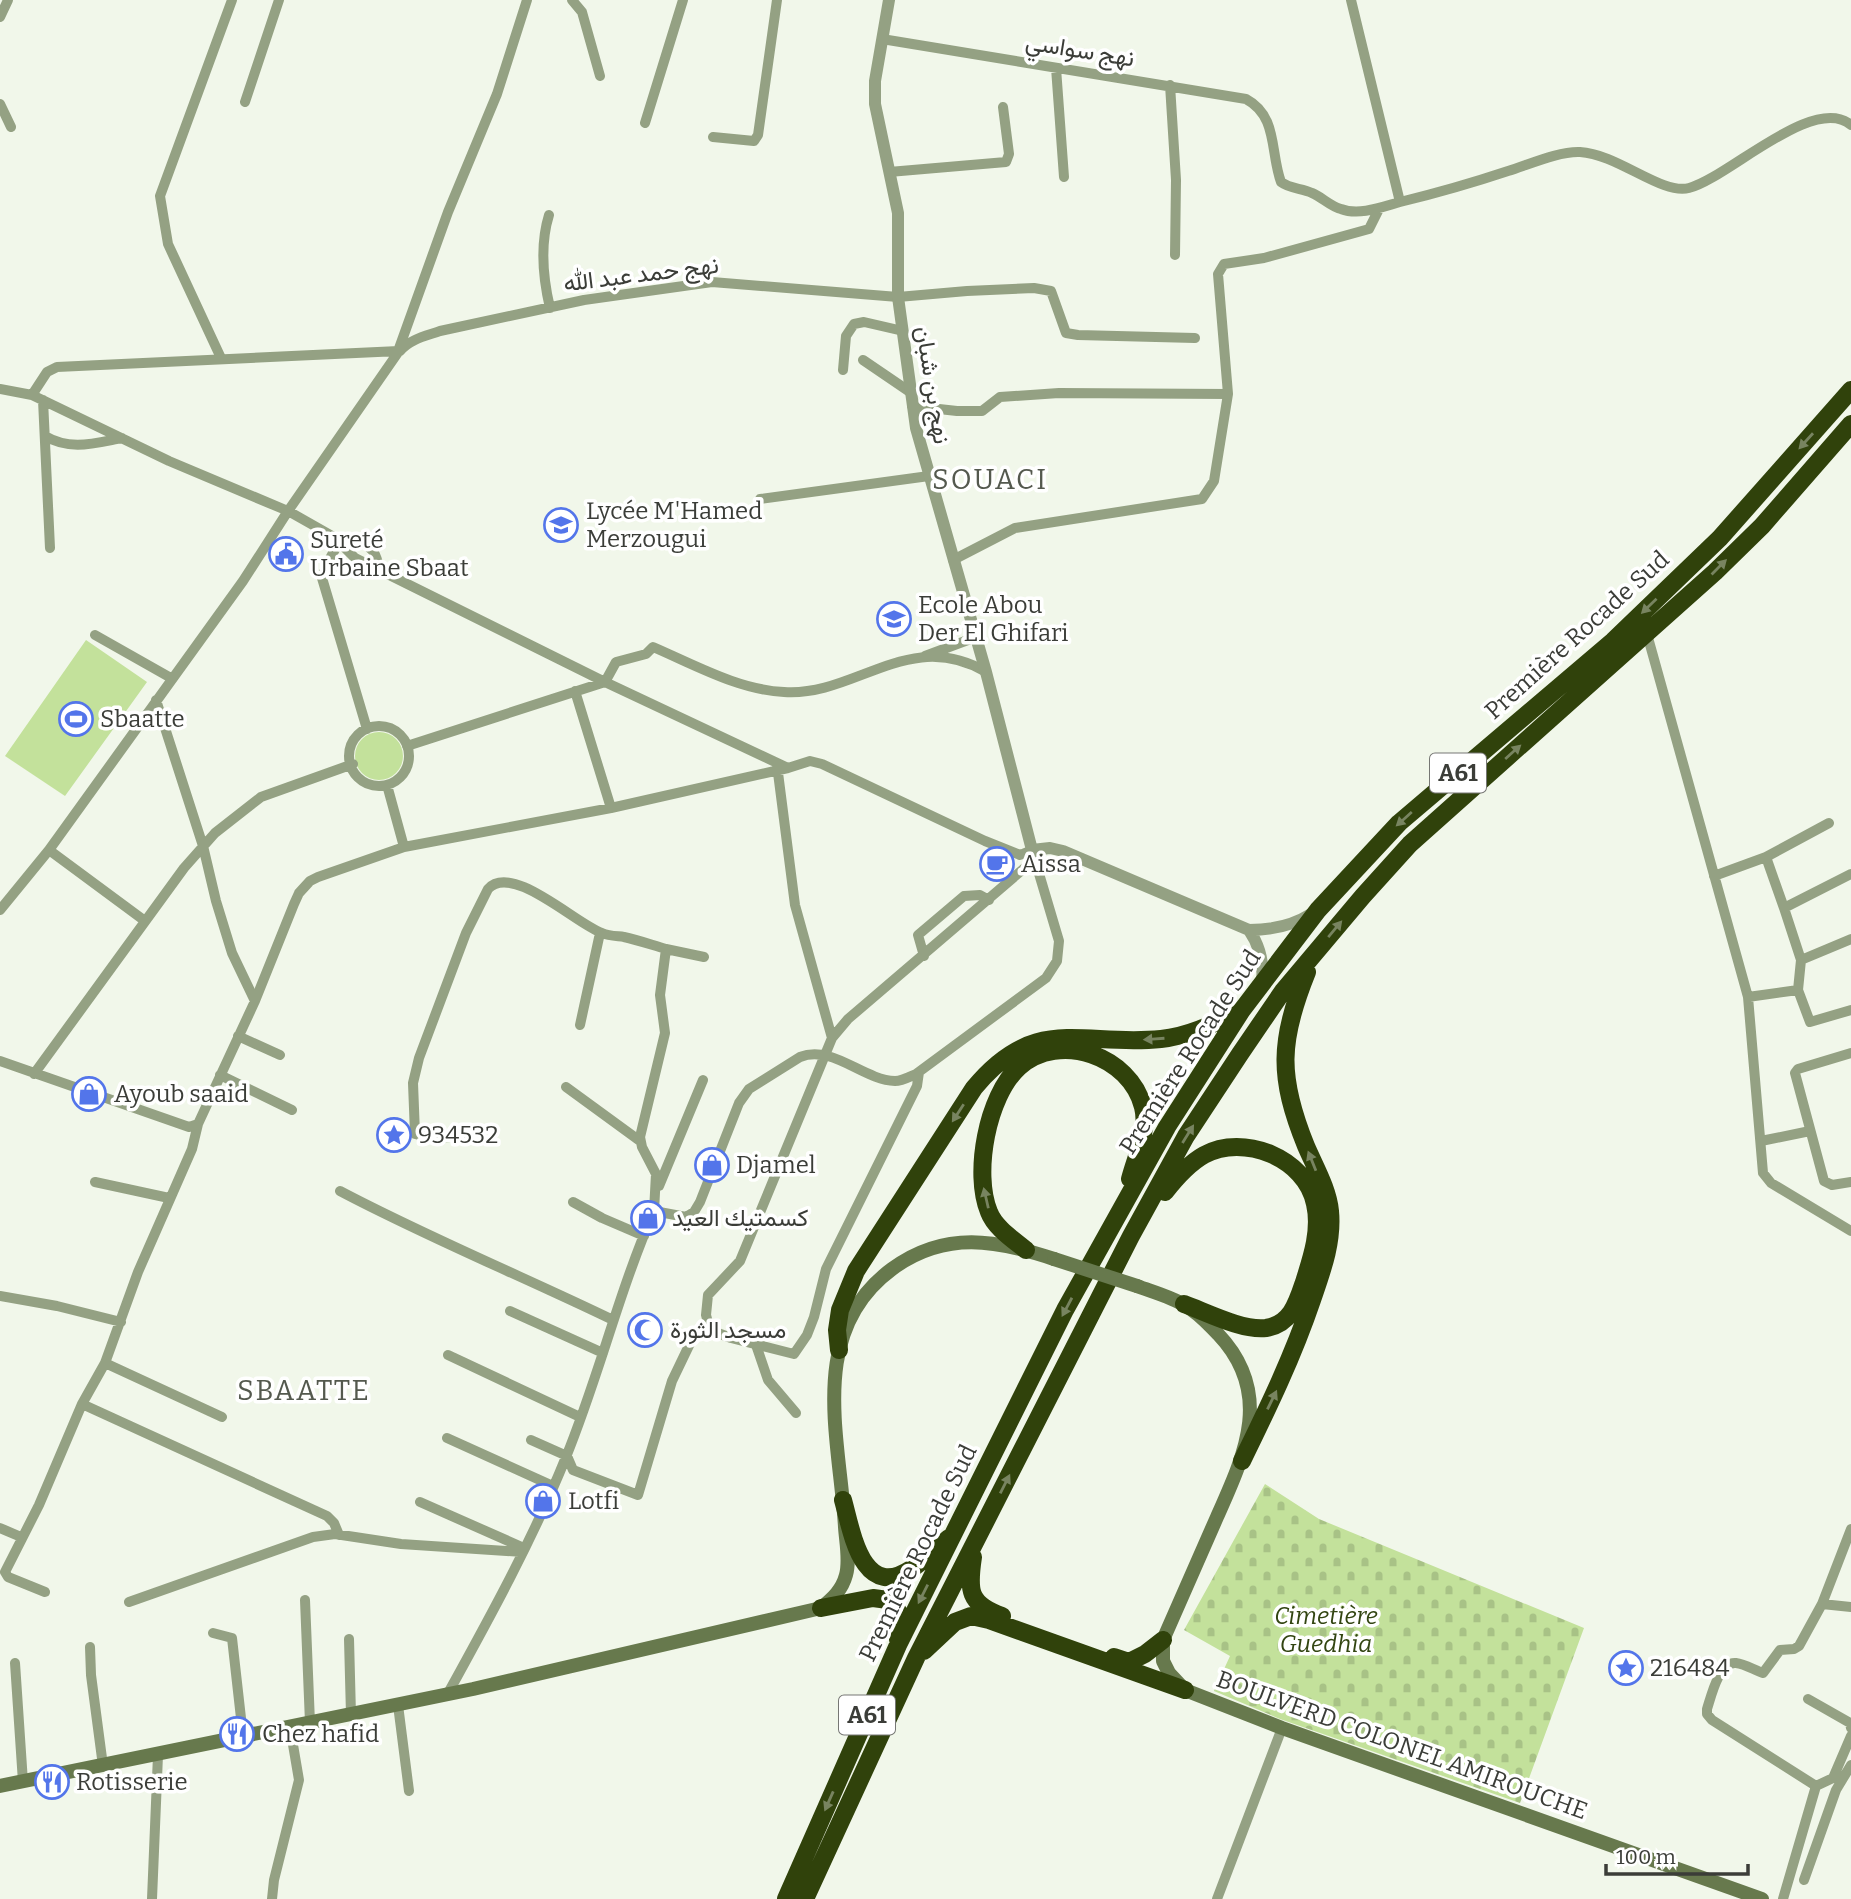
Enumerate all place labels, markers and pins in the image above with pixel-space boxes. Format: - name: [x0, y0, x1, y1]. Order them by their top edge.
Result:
- place label: Lycée M'Hamed Merzougui: [586, 497, 762, 553]
- school or university icon: Lycée M'Hamed Merzougui: [542, 506, 580, 544]
- place label: Sureté Urbaine Sbaat: [310, 526, 469, 582]
- public building icon: Sureté Urbaine Sbaat: [267, 535, 305, 573]
- place label: Ecole Abou Der El Ghifari: [918, 591, 1068, 647]
- school or university icon: Ecole Abou Der El Ghifari: [875, 600, 913, 638]
- sports icon: Sbaatte: [57, 700, 95, 738]
- place label: Sbaatte: [100, 705, 185, 733]
- cafe icon: Aissa: [978, 845, 1016, 883]
- place label: Aissa: [1021, 850, 1081, 878]
- shop icon: Ayoub saaid: [70, 1075, 108, 1113]
- place label: Ayoub saaid: [114, 1080, 248, 1108]
- place icon: 934532: [375, 1116, 413, 1154]
- place label: 934532: [418, 1121, 498, 1149]
- shop icon: Djamel: [693, 1146, 731, 1184]
- place label: Djamel: [736, 1151, 816, 1179]
- shop icon: كسمتيك العيد: [629, 1199, 667, 1237]
- place label: كسمتيك العيد: [672, 1204, 808, 1232]
- mosque icon: مسجد الثورة: [626, 1311, 664, 1349]
- place label: مسجد الثورة: [670, 1316, 786, 1345]
- shop icon: Lotfi: [524, 1482, 562, 1520]
- place label: Lotfi: [568, 1487, 619, 1515]
- place icon: 216484: [1607, 1649, 1645, 1687]
- place label: 216484: [1650, 1654, 1729, 1682]
- restaurant icon: Chez hafid: [218, 1715, 256, 1753]
- place label: Chez hafid: [262, 1720, 379, 1748]
- restaurant icon: Rotisserie: [33, 1763, 71, 1801]
- place label: Rotisserie: [76, 1768, 188, 1796]

